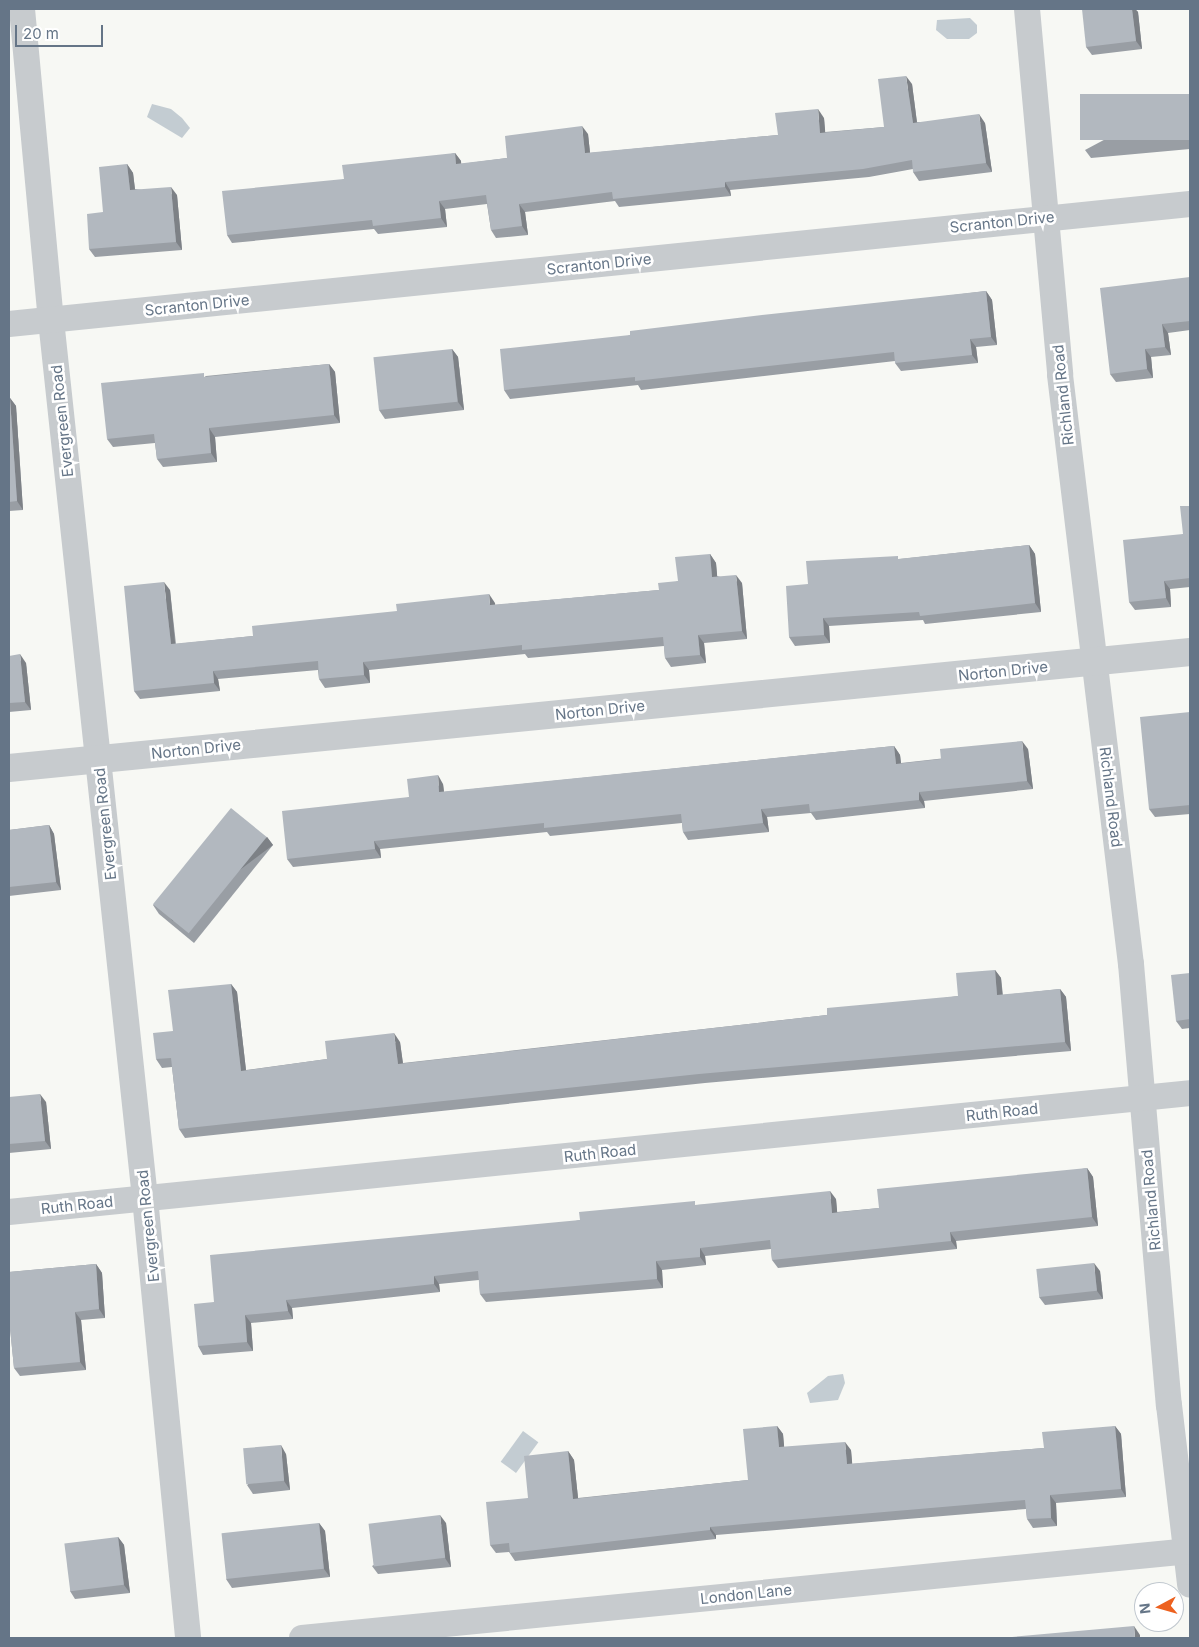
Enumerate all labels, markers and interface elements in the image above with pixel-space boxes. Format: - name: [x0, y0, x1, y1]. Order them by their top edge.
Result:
- scale bar: [18, 15, 105, 47]
- text: 20 m: [23, 24, 59, 43]
- street label: Scranton Drive: [949, 208, 1055, 236]
- street label: Scranton Drive: [546, 250, 652, 278]
- street label: Scranton Drive: [144, 291, 250, 319]
- street label: Richland Road: [1049, 344, 1077, 446]
- street label: Evergreen Road: [47, 364, 77, 478]
- street label: Norton Drive: [957, 657, 1049, 685]
- street label: Norton Drive: [554, 696, 646, 724]
- street label: Norton Drive: [150, 735, 242, 763]
- street label: Richland Road: [1096, 746, 1126, 848]
- street label: Evergreen Road: [90, 767, 120, 881]
- street label: Ruth Road: [965, 1099, 1039, 1125]
- street label: Ruth Road: [563, 1140, 637, 1166]
- street label: Richland Road: [1138, 1149, 1164, 1251]
- street label: Evergreen Road: [133, 1169, 163, 1283]
- street label: Ruth Road: [40, 1192, 114, 1218]
- street label: London Lane: [699, 1580, 793, 1608]
- north arrow: [1134, 1582, 1184, 1632]
- text: N: [1136, 1602, 1154, 1615]

